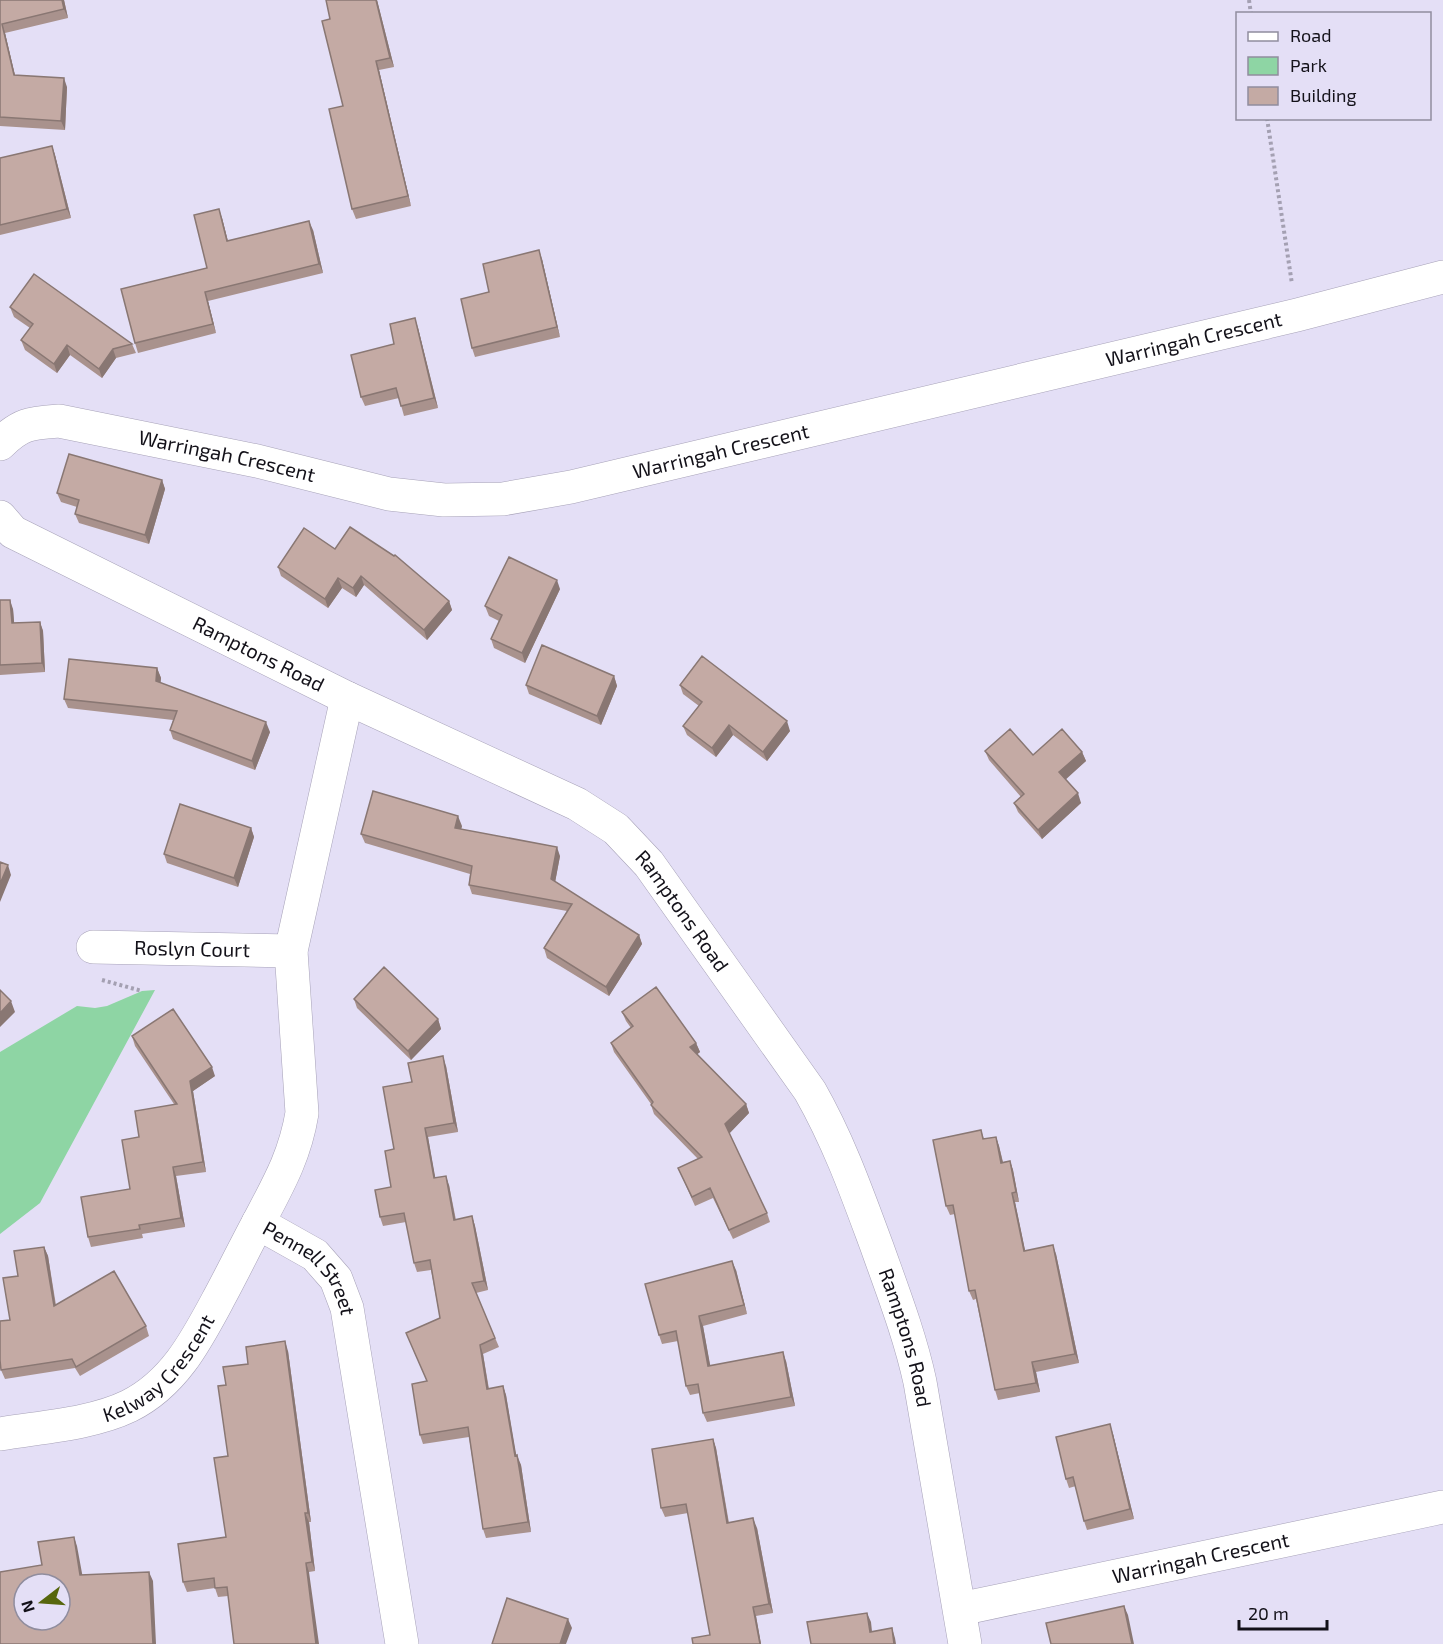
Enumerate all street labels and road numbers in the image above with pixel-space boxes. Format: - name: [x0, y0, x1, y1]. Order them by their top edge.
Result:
- street label: Warringah Crescent: [1103, 306, 1284, 371]
- street label: Warringah Crescent: [630, 418, 812, 483]
- street label: Warringah Crescent: [137, 424, 318, 486]
- street label: Ramptons Road: [189, 610, 329, 696]
- street label: Ramptons Road: [631, 845, 734, 976]
- street label: Roslyn Court: [134, 935, 251, 961]
- street label: Pennell Street: [259, 1215, 361, 1317]
- street label: Ramptons Road: [875, 1265, 937, 1409]
- street label: Kelway Crescent: [99, 1310, 219, 1426]
- street label: Warringah Crescent: [1110, 1527, 1292, 1588]

